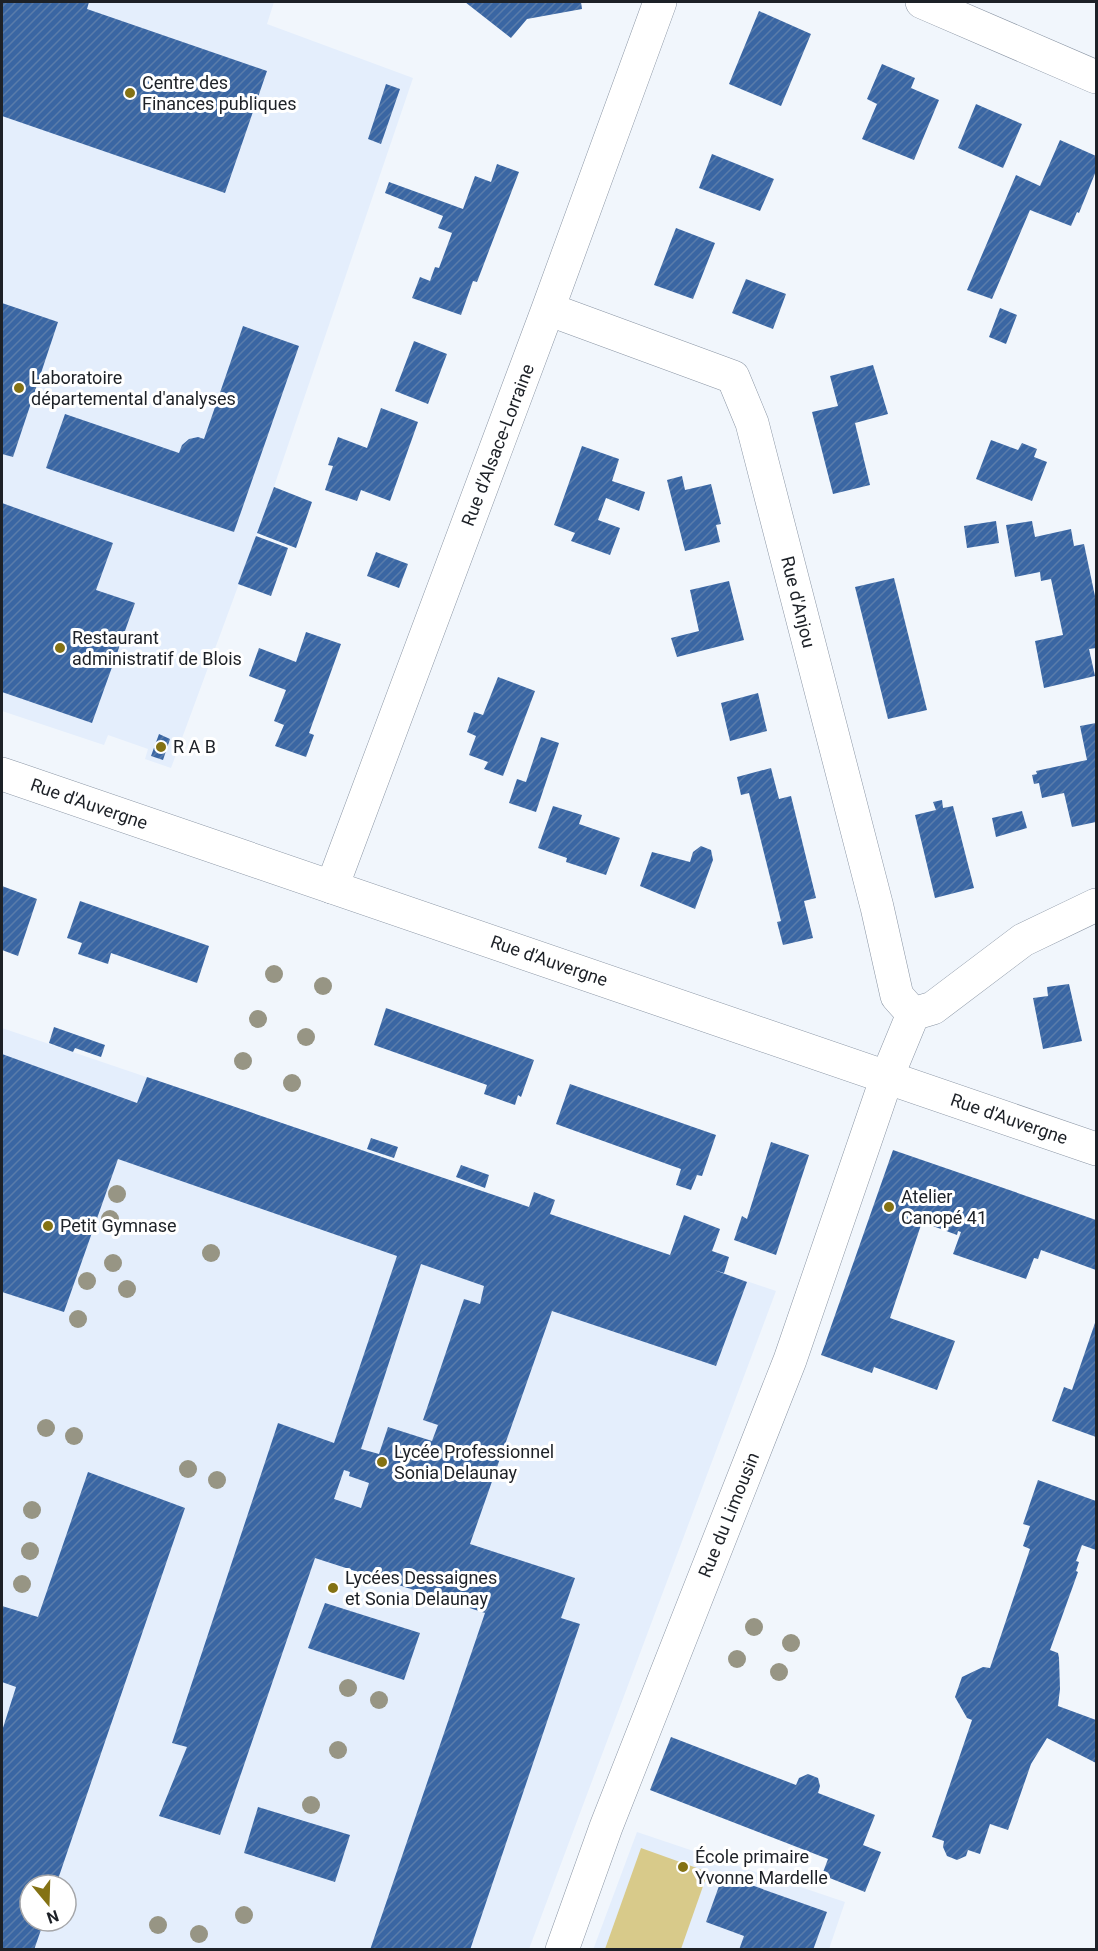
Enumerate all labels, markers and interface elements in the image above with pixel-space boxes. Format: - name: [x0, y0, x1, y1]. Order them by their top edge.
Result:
- place label: Centre des Finances publiques: [142, 72, 297, 114]
- marker: Centre des Finances publiques: [123, 86, 137, 100]
- street label: Rue d'Alsace-Lorraine: [457, 361, 538, 529]
- place label: Laboratoire départemental d'analyses: [31, 367, 236, 409]
- marker: Laboratoire départemental d'analyses: [12, 381, 26, 395]
- street label: Rue d'Anjou: [777, 554, 820, 650]
- place label: Restaurant administratif de Blois: [72, 627, 242, 669]
- marker: Restaurant administratif de Blois: [53, 641, 67, 655]
- place label: R A B: [173, 736, 216, 757]
- marker: R A B: [154, 740, 168, 754]
- street label: Rue d'Auvergne: [28, 774, 151, 833]
- street label: Rue d'Auvergne: [488, 931, 611, 990]
- street label: Rue d'Auvergne: [948, 1089, 1071, 1148]
- place label: Atelier Canopé 41: [901, 1186, 987, 1228]
- marker: Atelier Canopé 41: [882, 1200, 896, 1214]
- place label: Petit Gymnase: [60, 1215, 177, 1236]
- marker: Petit Gymnase: [41, 1219, 55, 1233]
- place label: Lycée Professionnel Sonia Delaunay: [394, 1441, 554, 1483]
- street label: Rue du Limousin: [694, 1449, 763, 1581]
- marker: Lycée Professionnel Sonia Delaunay: [375, 1455, 389, 1469]
- place label: Lycées Dessaignes et Sonia Delaunay: [345, 1567, 497, 1609]
- marker: Lycées Dessaignes et Sonia Delaunay: [326, 1581, 340, 1595]
- place label: École primaire Yvonne Mardelle: [695, 1846, 828, 1888]
- marker: École primaire Yvonne Mardelle: [676, 1860, 690, 1874]
- north arrow: [18, 1873, 78, 1933]
- text: N: [44, 1906, 61, 1928]

